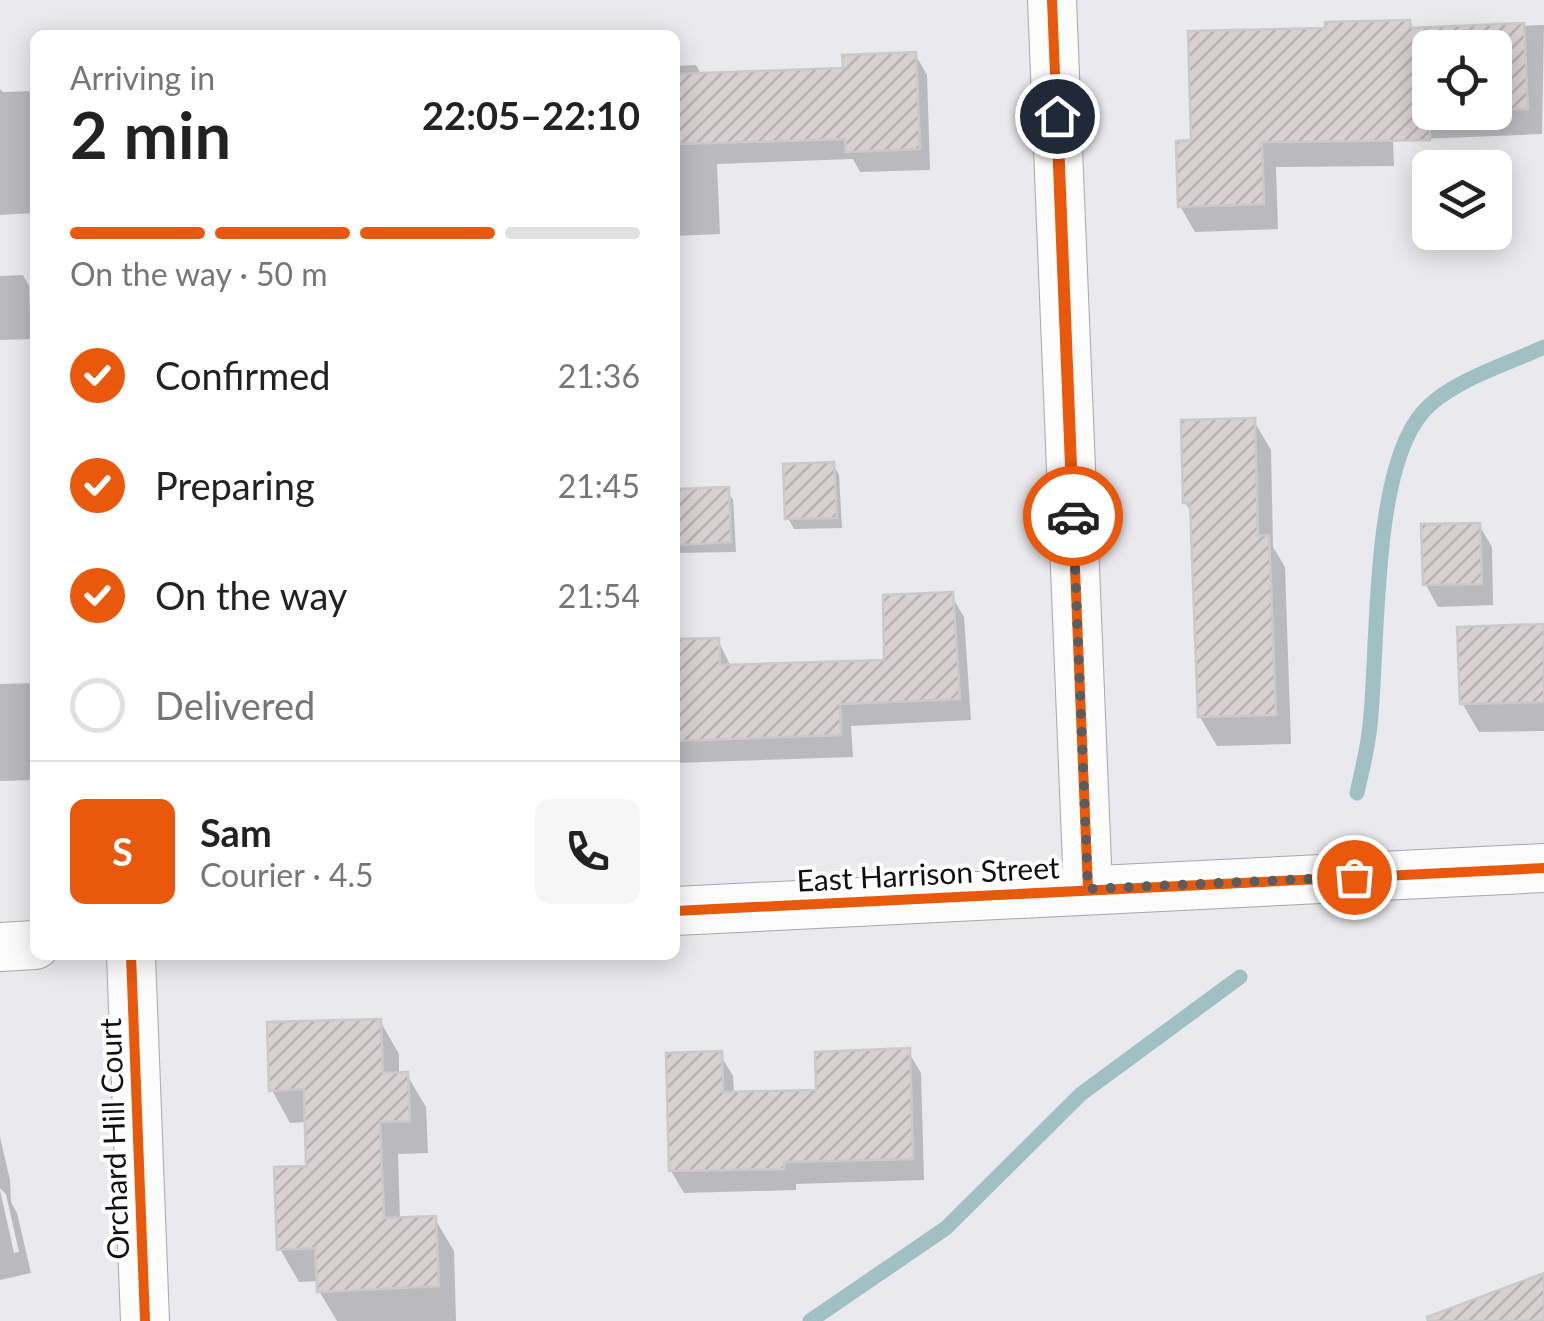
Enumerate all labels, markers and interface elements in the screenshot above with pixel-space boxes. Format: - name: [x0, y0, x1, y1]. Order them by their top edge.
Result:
- map controls: [1412, 30, 1512, 250]
- button: locate: [1412, 30, 1512, 130]
- text: Arriving in: [70, 58, 215, 97]
- pin: [1015, 74, 1100, 159]
- icon: home: [1030, 89, 1085, 144]
- text: 22:05–22:10: [422, 92, 640, 138]
- text: 2 min: [70, 95, 231, 173]
- button: layers: [1412, 150, 1512, 250]
- text: On the way · 50 m: [70, 254, 328, 293]
- icon: check: [70, 348, 125, 403]
- text: Confirmed: [155, 352, 331, 398]
- text: 21:36: [558, 356, 640, 395]
- icon: check: [70, 458, 125, 513]
- text: Preparing: [155, 462, 315, 508]
- text: 21:45: [558, 466, 640, 505]
- courier: [1023, 466, 1123, 566]
- icon: car: [1046, 489, 1101, 544]
- icon: check: [70, 568, 125, 623]
- text: On the way: [155, 572, 347, 618]
- text: 21:54: [558, 576, 640, 615]
- text: Delivered: [155, 682, 315, 728]
- button: phone: [535, 799, 640, 904]
- text: Sam: [200, 809, 272, 855]
- text: S: [112, 828, 133, 874]
- pin: [1312, 835, 1397, 920]
- street label: East Harrison Street: [796, 848, 1061, 898]
- icon: bag: [1327, 850, 1382, 905]
- text: Courier · 4.5: [200, 855, 374, 894]
- street label: Orchard Hill Court: [91, 1017, 135, 1260]

